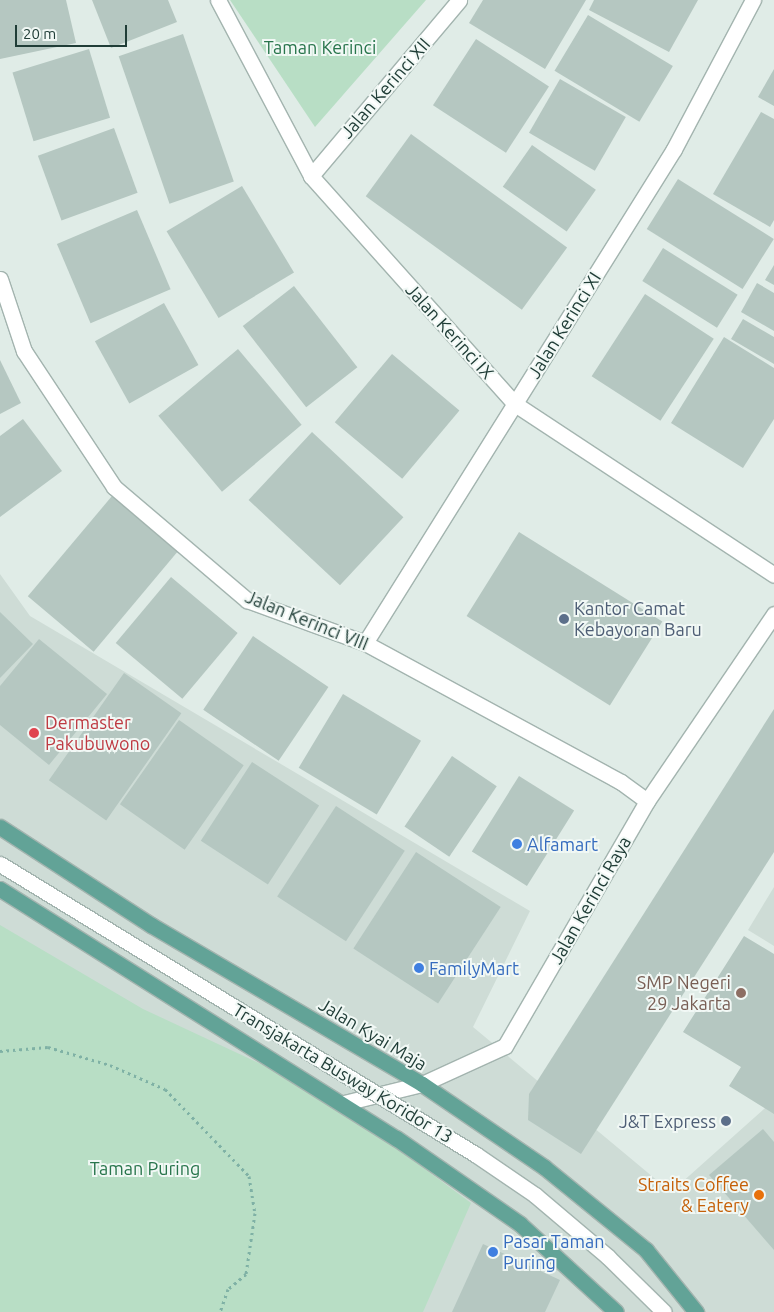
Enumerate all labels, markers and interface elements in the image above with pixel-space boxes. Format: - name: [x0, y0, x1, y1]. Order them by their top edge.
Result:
- scale bar: [18, 15, 130, 47]
- text: 20 m: [23, 25, 56, 42]
- street label: Jalan Kerinci XII: [336, 33, 434, 143]
- park label: Taman Kerinci: [264, 36, 376, 58]
- street label: Jalan Kerinci XI: [523, 268, 605, 382]
- street label: Jalan Kerinci IX: [401, 279, 499, 383]
- street label: Jalan Kerinci VIII: [242, 585, 372, 655]
- place label: Kantor Camat Kebayoran Baru: [574, 598, 702, 640]
- marker: Kantor Camat Kebayoran Baru: [558, 613, 570, 625]
- place label: Dermaster Pakubuwono: [45, 712, 150, 754]
- marker: Dermaster Pakubuwono: [27, 726, 41, 740]
- street label: Jalan Kerinci Raya: [545, 832, 635, 968]
- place label: Alfamart: [527, 833, 598, 855]
- marker: Alfamart: [511, 838, 523, 850]
- place label: FamilyMart: [429, 957, 519, 979]
- marker: FamilyMart: [413, 962, 425, 974]
- place label: SMP Negeri 29 Jakarta: [637, 972, 731, 1014]
- marker: SMP Negeri 29 Jakarta: [735, 987, 747, 999]
- street label: Jalan Kyai Maja: [315, 993, 431, 1075]
- street label: Transjakarta Busway Koridor 13: [229, 999, 457, 1147]
- place label: J&T Express: [619, 1110, 716, 1132]
- marker: J&T Express: [720, 1115, 732, 1127]
- park label: Taman Puring: [90, 1157, 200, 1179]
- place label: Straits Coffee & Eatery: [638, 1174, 749, 1216]
- marker: Straits Coffee & Eatery: [753, 1189, 765, 1201]
- place label: Pasar Taman Puring: [503, 1231, 604, 1274]
- marker: Pasar Taman Puring: [487, 1246, 499, 1258]

